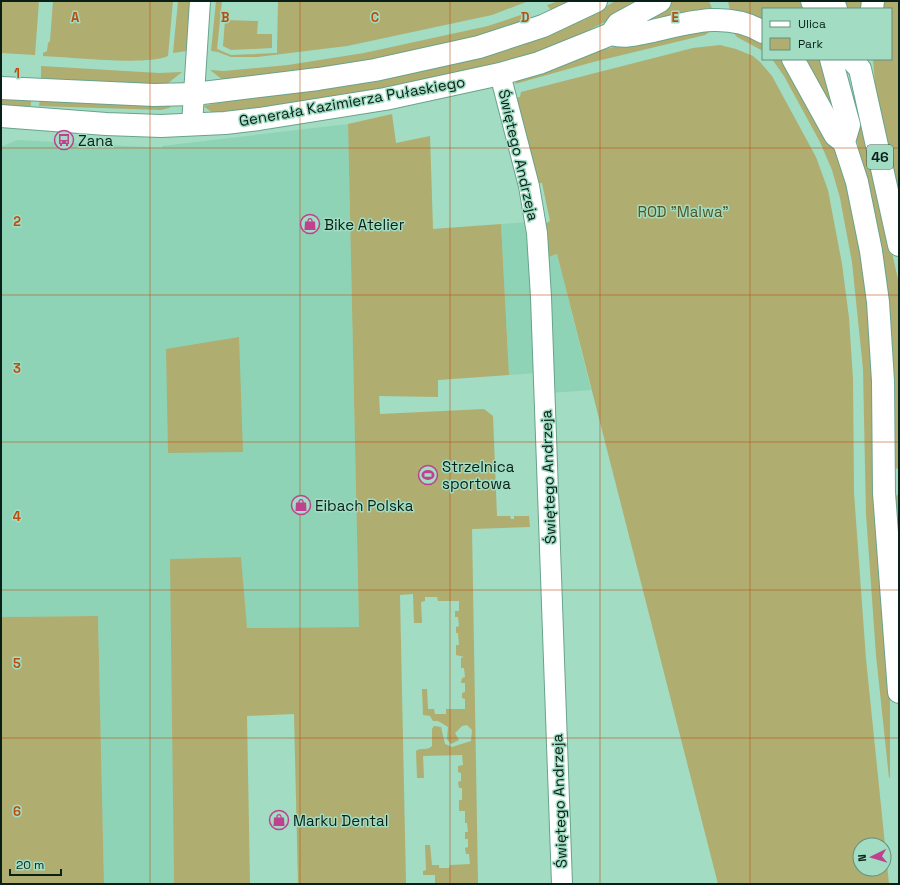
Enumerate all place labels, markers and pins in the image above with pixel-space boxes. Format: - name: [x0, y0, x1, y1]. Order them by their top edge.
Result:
- bus stop icon: Zana: [53, 129, 75, 151]
- place label: Zana: [78, 131, 113, 150]
- shop icon: Bike Atelier: [299, 213, 321, 235]
- place label: Bike Atelier: [324, 215, 405, 234]
- place label: Strzelnica sportowa: [442, 457, 515, 493]
- sports icon: Strzelnica sportowa: [417, 464, 439, 486]
- shop icon: Eibach Polska: [290, 494, 312, 516]
- place label: Eibach Polska: [315, 496, 414, 515]
- shop icon: Marku Dental: [268, 809, 290, 831]
- place label: Marku Dental: [293, 811, 388, 830]

